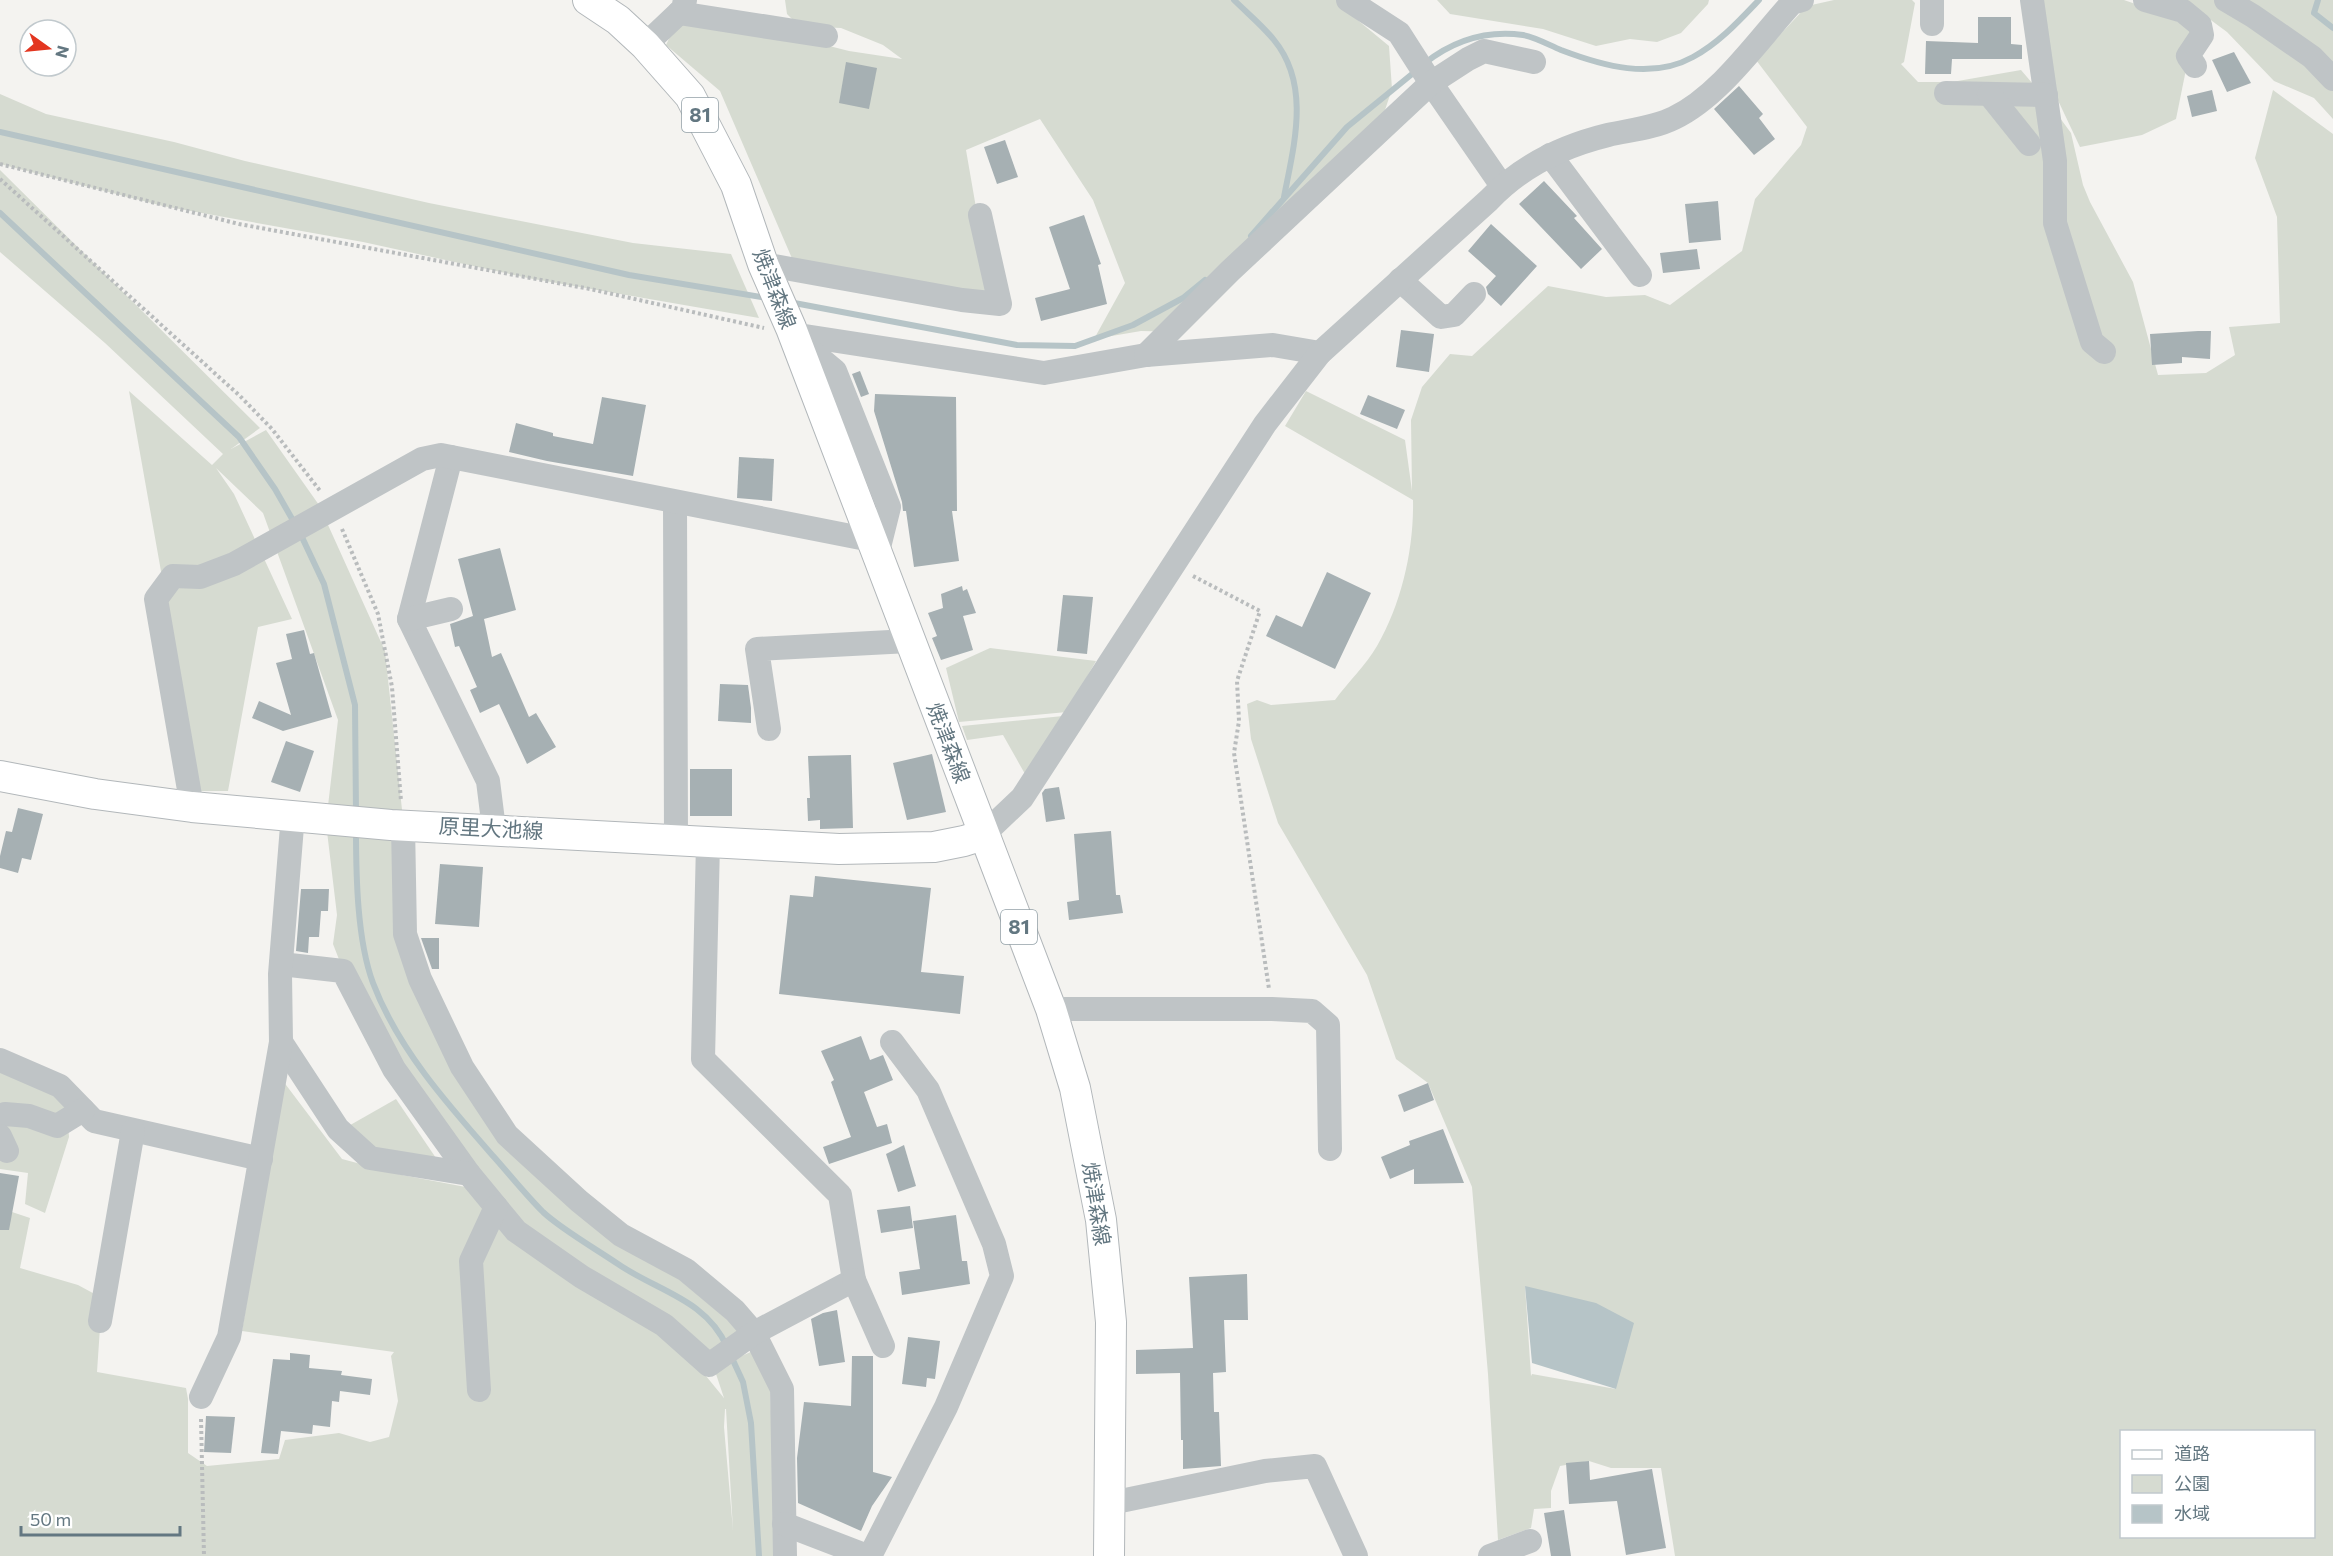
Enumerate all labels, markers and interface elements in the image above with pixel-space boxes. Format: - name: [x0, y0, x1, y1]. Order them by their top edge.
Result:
- north arrow: [18, 18, 78, 78]
- text: N: [52, 44, 74, 60]
- road number: 81: [682, 98, 718, 132]
- street label: 焼津森線: [749, 245, 802, 332]
- street label: 焼津森線: [923, 699, 976, 786]
- street label: 原里大池線: [438, 812, 544, 843]
- road number: 81: [1001, 910, 1037, 944]
- street label: 焼津森線: [1079, 1160, 1116, 1247]
- legend: [2120, 1430, 2315, 1538]
- text: 道路: [2174, 1442, 2210, 1464]
- text: 公園: [2174, 1472, 2210, 1494]
- scale bar: [21, 1499, 180, 1537]
- text: 水域: [2174, 1502, 2210, 1524]
- text: 50 m: [30, 1508, 71, 1530]

